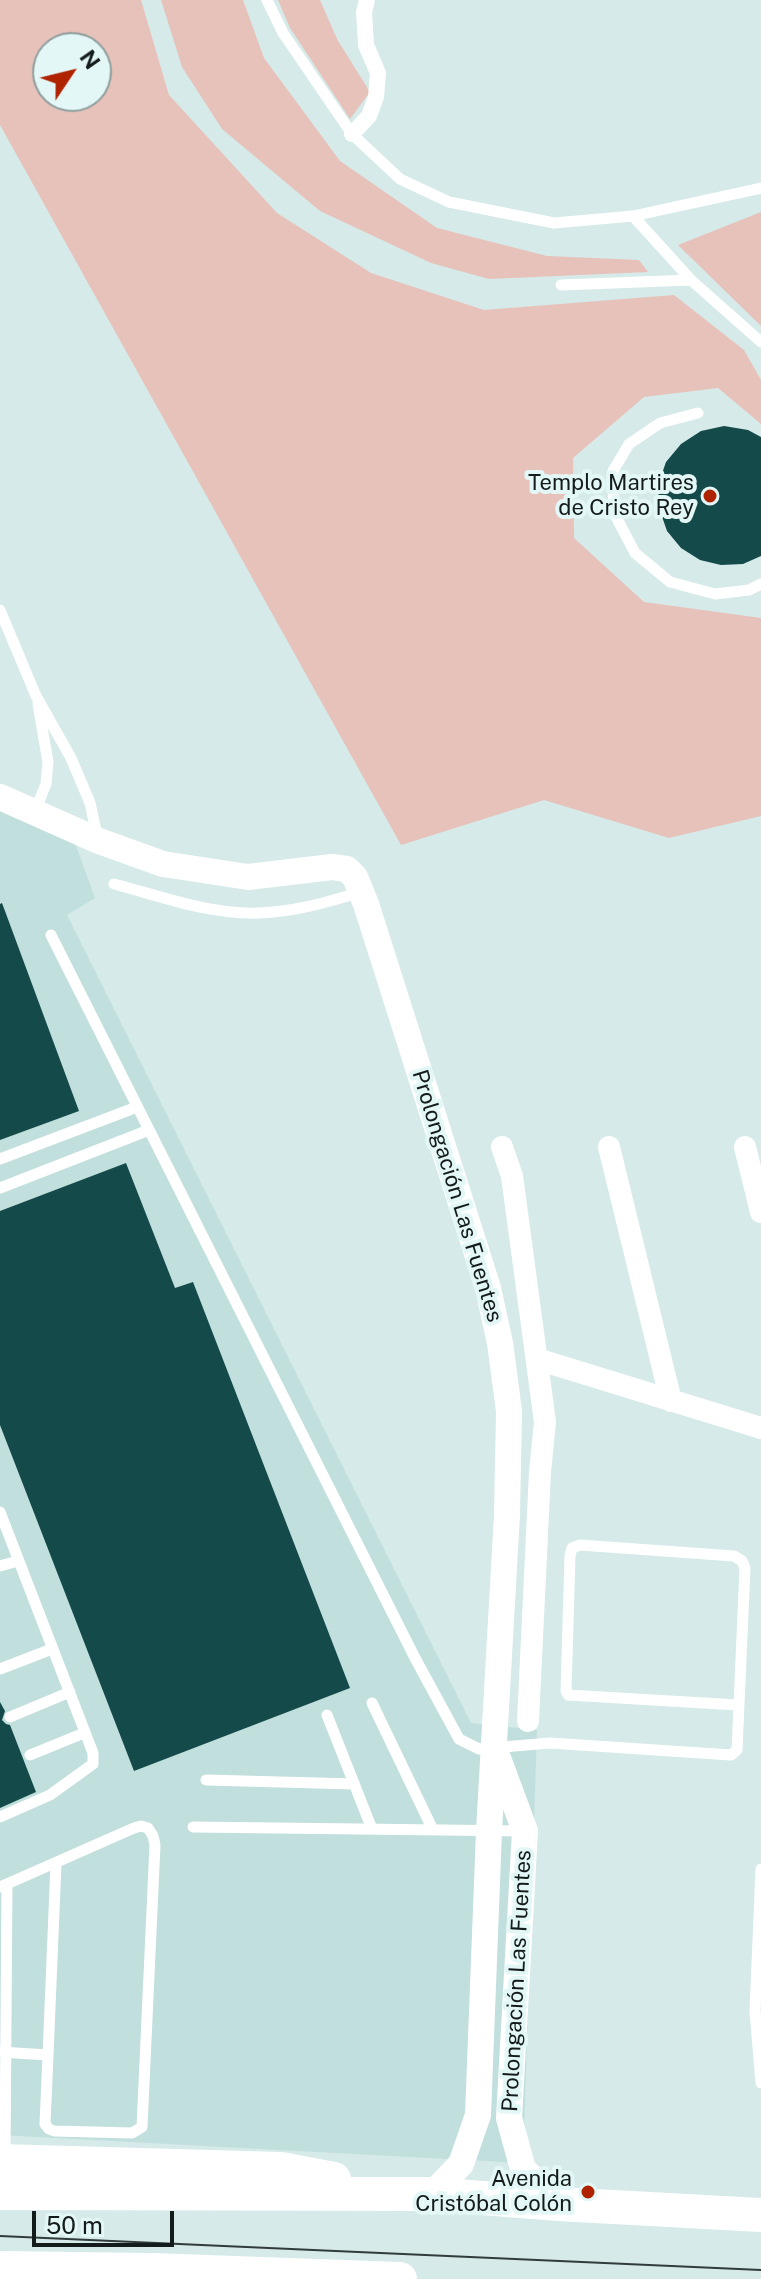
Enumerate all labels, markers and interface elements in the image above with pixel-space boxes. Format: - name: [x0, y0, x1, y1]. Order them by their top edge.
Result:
- north arrow: [32, 32, 112, 112]
- text: N: [74, 45, 106, 74]
- place label: Templo Martires de Cristo Rey: [528, 470, 694, 522]
- marker: Templo Martires de Cristo Rey: [701, 487, 719, 505]
- street label: Prolongación Las Fuentes: [406, 1067, 508, 1325]
- street label: Prolongación Las Fuentes: [497, 1849, 537, 2113]
- place label: Avenida Cristóbal Colón: [415, 2166, 572, 2218]
- marker: Avenida Cristóbal Colón: [579, 2183, 597, 2201]
- scale bar: [36, 2195, 178, 2245]
- text: 50 m: [46, 2211, 103, 2239]

